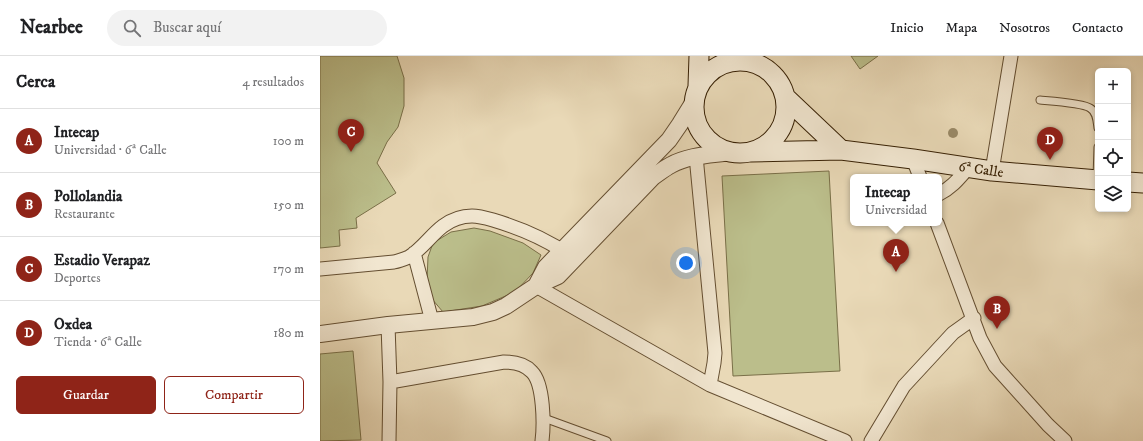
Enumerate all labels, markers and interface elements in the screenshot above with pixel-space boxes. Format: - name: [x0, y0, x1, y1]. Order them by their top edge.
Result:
- search box: [107, 10, 387, 46]
- text: Nearbee: [20, 16, 83, 39]
- icon: search: [121, 17, 143, 39]
- text: Buscar aquí: [153, 18, 221, 37]
- text: Inicio: [890, 19, 923, 37]
- text: Mapa: [945, 19, 977, 37]
- text: Nosotros: [999, 19, 1050, 37]
- text: Contacto: [1072, 19, 1123, 37]
- map controls: [1095, 68, 1131, 212]
- button: +: [1095, 68, 1131, 104]
- text: Cerca: [16, 71, 55, 93]
- text: 4 resultados: [242, 74, 304, 90]
- button: −: [1095, 104, 1131, 140]
- pin: C: [338, 119, 364, 152]
- text: Intecap: [54, 123, 99, 142]
- pin: D: [1037, 127, 1063, 160]
- text: A: [25, 133, 33, 149]
- text: 100 m: [273, 133, 304, 149]
- button: locate: [1095, 140, 1131, 176]
- text: Universidad · 6ª Calle: [54, 142, 167, 158]
- street label: 6ª Calle: [957, 158, 1005, 182]
- popup: [850, 174, 942, 226]
- button: layers: [1095, 176, 1131, 212]
- text: Intecap: [865, 183, 910, 202]
- text: Pollolandia: [54, 187, 122, 206]
- text: B: [25, 197, 33, 213]
- text: 150 m: [273, 197, 304, 213]
- text: Universidad: [865, 202, 927, 218]
- text: Restaurante: [54, 206, 115, 222]
- pin: A: [883, 239, 909, 272]
- text: Estadio Verapaz: [54, 251, 150, 270]
- your location: [676, 253, 696, 273]
- text: C: [25, 261, 33, 277]
- text: 170 m: [273, 261, 304, 277]
- text: Deportes: [54, 270, 101, 286]
- pin: B: [984, 296, 1010, 329]
- text: Oxdea: [54, 315, 92, 334]
- text: D: [24, 325, 34, 341]
- text: 180 m: [273, 325, 304, 341]
- text: Tienda · 6ª Calle: [54, 334, 142, 350]
- button: Guardar: [16, 376, 156, 414]
- button: Compartir: [164, 376, 304, 414]

